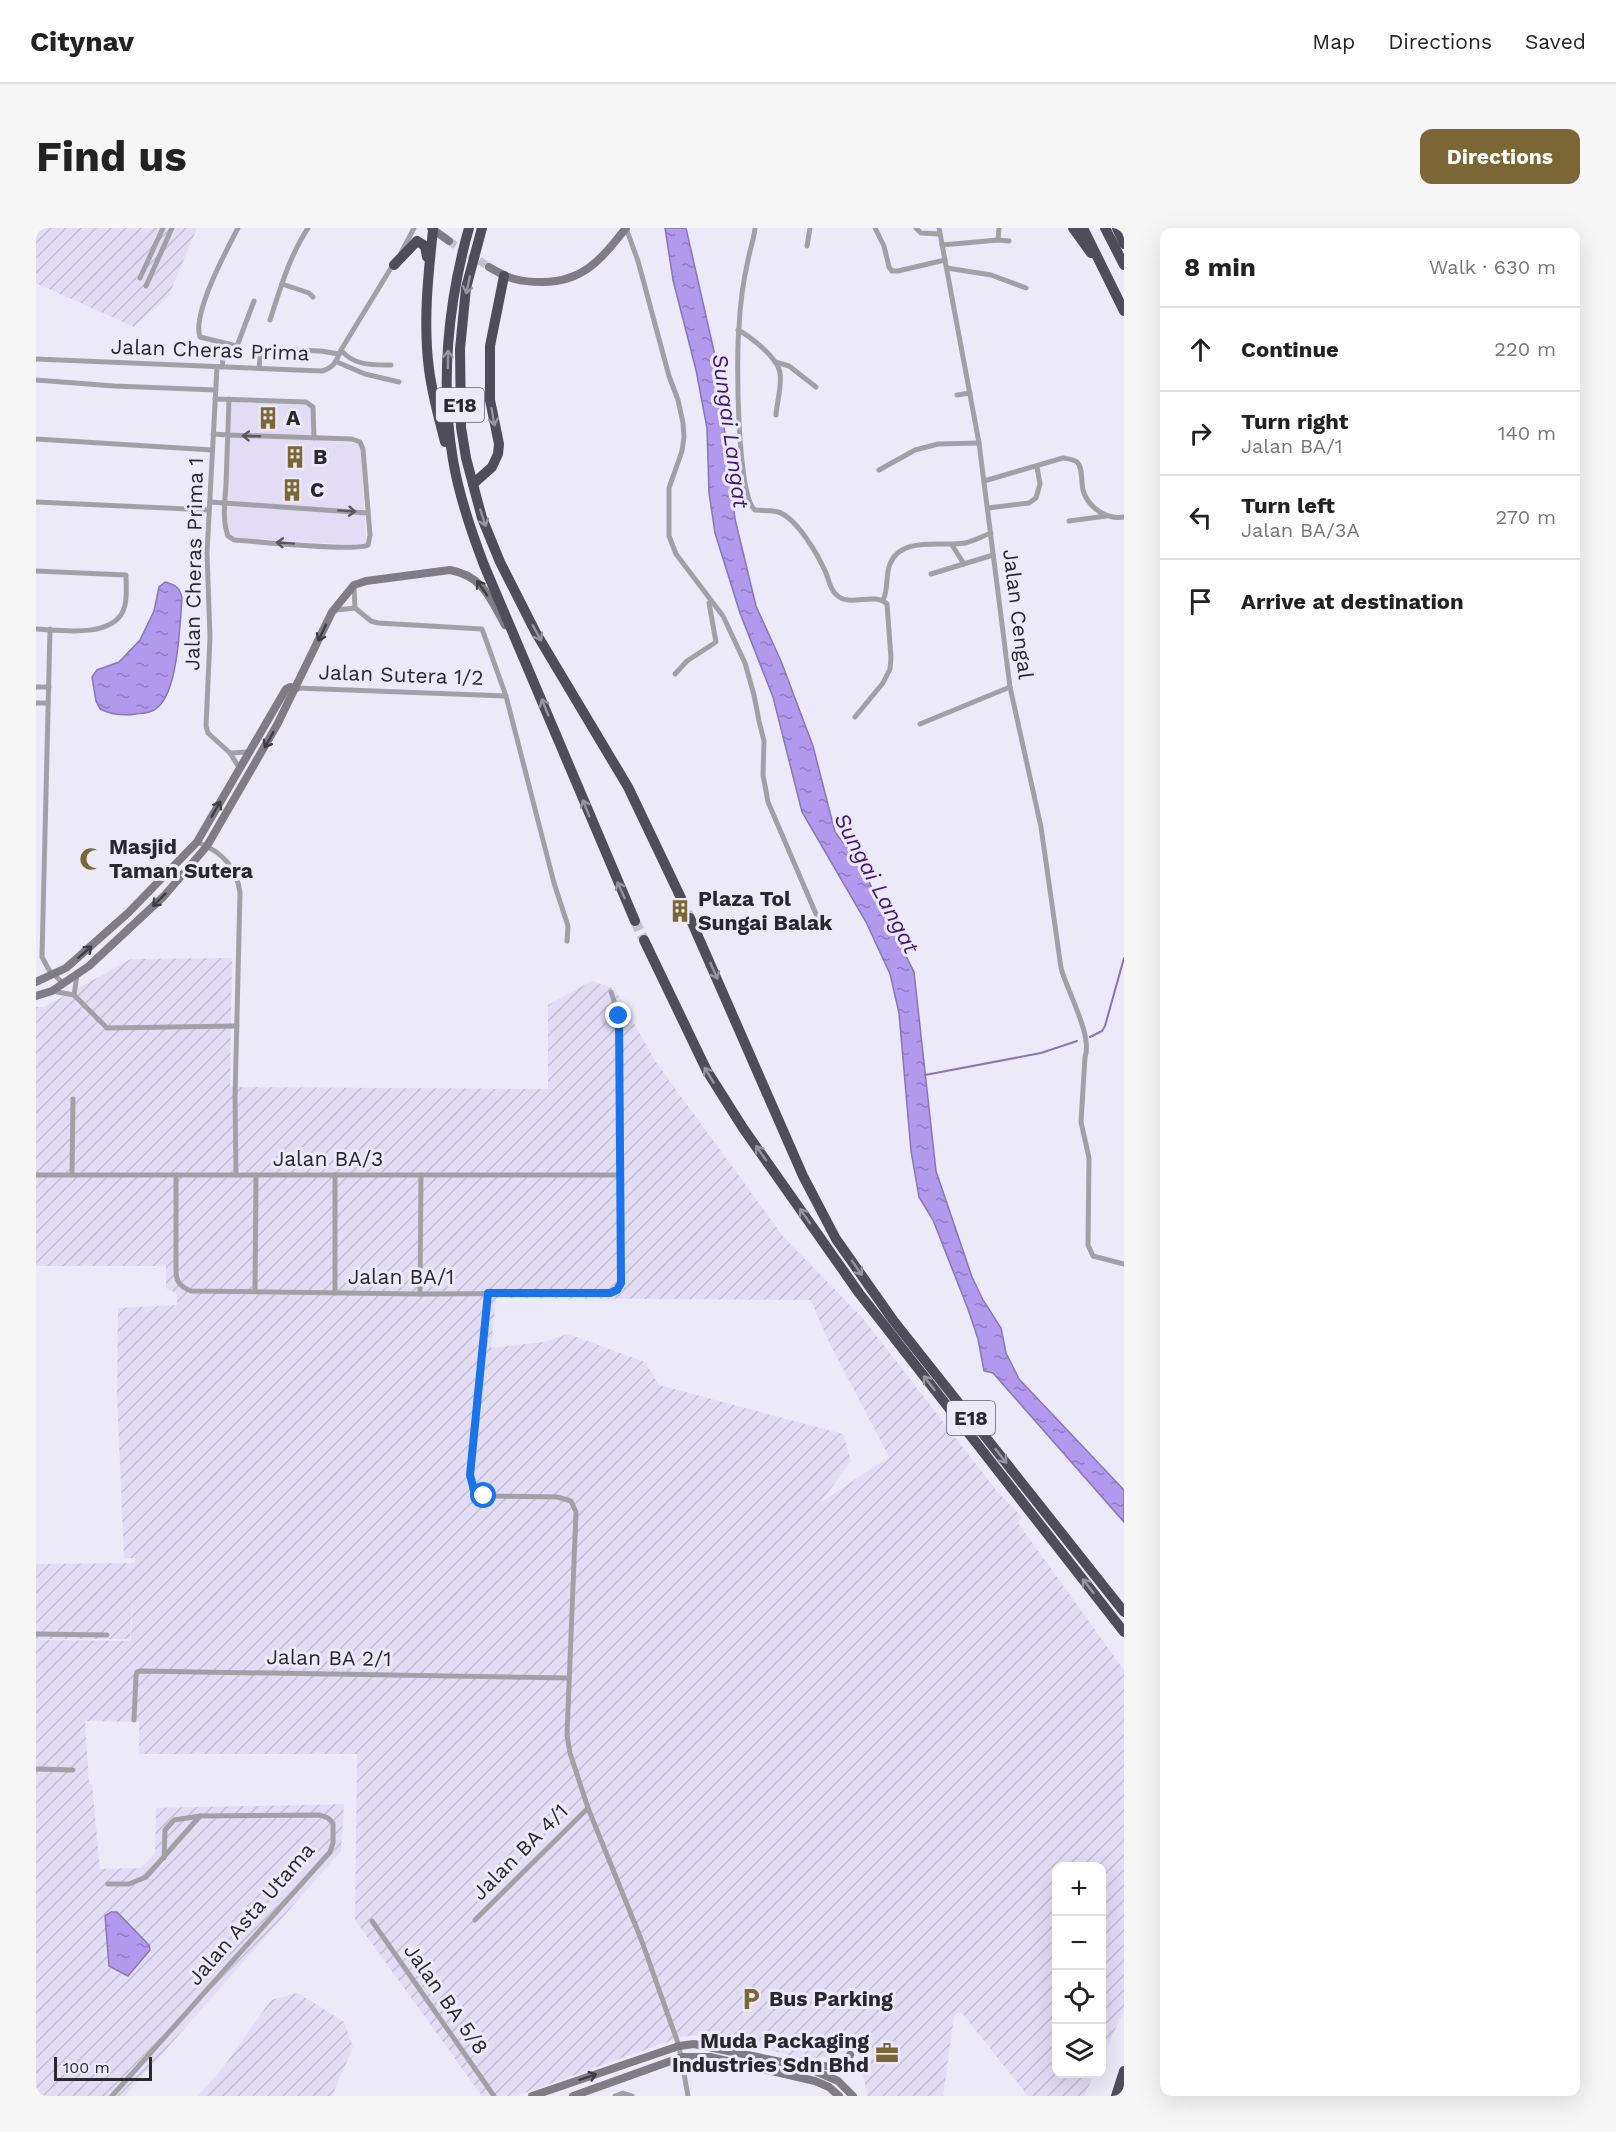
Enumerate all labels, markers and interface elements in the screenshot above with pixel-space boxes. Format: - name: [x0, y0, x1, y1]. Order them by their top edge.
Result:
- text: Citynav: [30, 25, 134, 58]
- text: Map: [1312, 29, 1355, 54]
- text: Directions: [1388, 29, 1492, 54]
- text: Saved: [1525, 29, 1586, 54]
- button: Directions: [1420, 129, 1580, 184]
- text: Find us: [36, 132, 187, 181]
- text: 8 min: [1184, 252, 1256, 282]
- text: Walk · 630 m: [1429, 255, 1556, 279]
- one-way arrow: [461, 275, 473, 294]
- icon: ahead: [1184, 333, 1217, 366]
- street label: Jalan Cheras Prima: [110, 334, 310, 365]
- text: Continue: [1241, 337, 1339, 362]
- text: 220 m: [1494, 337, 1556, 361]
- one-way arrow: [442, 349, 454, 369]
- water label: Sungai Langat: [707, 352, 754, 511]
- road number: E18: [436, 388, 484, 422]
- building icon: A: [255, 405, 281, 431]
- place label: A: [286, 405, 301, 430]
- one-way arrow: [488, 407, 499, 427]
- text: Turn right: [1241, 409, 1348, 434]
- icon: right: [1184, 417, 1217, 450]
- text: 140 m: [1498, 421, 1556, 445]
- one-way arrow: [242, 430, 262, 441]
- text: Jalan BA/1: [1241, 434, 1343, 458]
- building icon: B: [282, 444, 308, 470]
- place label: B: [313, 444, 327, 469]
- street label: Jalan Cheras Prima 1: [179, 457, 208, 671]
- building icon: C: [279, 477, 305, 503]
- place label: C: [310, 477, 324, 502]
- text: Turn left: [1241, 493, 1335, 518]
- icon: left: [1184, 501, 1217, 534]
- text: 270 m: [1496, 505, 1556, 529]
- one-way arrow: [336, 506, 356, 517]
- one-way arrow: [478, 508, 489, 527]
- text: Jalan BA/3A: [1241, 518, 1360, 542]
- one-way arrow: [275, 537, 295, 548]
- street label: Jalan Cengal: [998, 547, 1039, 681]
- one-way arrow: [476, 581, 488, 597]
- icon: arrive: [1184, 585, 1217, 618]
- text: Arrive at destination: [1241, 589, 1464, 614]
- one-way arrow: [316, 624, 327, 642]
- one-way arrow: [531, 624, 543, 641]
- street label: Jalan Sutera 1/2: [318, 659, 484, 690]
- one-way arrow: [539, 698, 550, 716]
- one-way arrow: [263, 731, 275, 748]
- one-way arrow: [580, 799, 591, 817]
- one-way arrow: [211, 801, 223, 818]
- water label: Sungai Langat: [829, 809, 925, 959]
- place label: Masjid Taman Sutera: [109, 834, 254, 883]
- mosque icon: Masjid Taman Sutera: [78, 846, 104, 872]
- one-way arrow: [614, 881, 626, 899]
- place label: Plaza Tol Sungai Balak: [698, 886, 833, 935]
- one-way arrow: [152, 892, 167, 907]
- building icon: Plaza Tol Sungai Balak: [667, 898, 693, 924]
- one-way arrow: [77, 945, 92, 959]
- one-way arrow: [709, 962, 721, 980]
- route end: [605, 1002, 631, 1028]
- one-way arrow: [703, 1067, 715, 1084]
- street label: Jalan BA/3: [273, 1146, 383, 1171]
- one-way arrow: [755, 1146, 767, 1162]
- one-way arrow: [799, 1208, 811, 1224]
- one-way arrow: [851, 1260, 863, 1276]
- street label: Jalan BA/1: [348, 1264, 454, 1289]
- one-way arrow: [923, 1376, 935, 1392]
- road number: E18: [947, 1401, 995, 1435]
- one-way arrow: [995, 1448, 1008, 1464]
- route start: [470, 1482, 496, 1508]
- one-way arrow: [1082, 1578, 1095, 1594]
- street label: Jalan BA 2/1: [266, 1644, 392, 1671]
- street label: Jalan BA 4/1: [466, 1798, 573, 1905]
- street label: Jalan Asta Utama: [182, 1837, 319, 1990]
- map controls: [1052, 1862, 1106, 2078]
- button: +: [1052, 1862, 1106, 1916]
- button: −: [1052, 1916, 1106, 1970]
- street label: Jalan BA 5/8: [399, 1938, 494, 2059]
- button: locate: [1052, 1970, 1106, 2024]
- parking icon: Bus Parking: [738, 1986, 764, 2012]
- place label: Bus Parking: [769, 1986, 893, 2011]
- button: layers: [1052, 2024, 1106, 2078]
- place label: Muda Packaging Industries Sdn Bhd: [672, 2028, 869, 2077]
- office icon: Muda Packaging Industries Sdn Bhd: [874, 2040, 900, 2066]
- scale bar: [54, 2054, 152, 2082]
- text: 100 m: [63, 2058, 110, 2077]
- one-way arrow: [578, 2071, 597, 2082]

